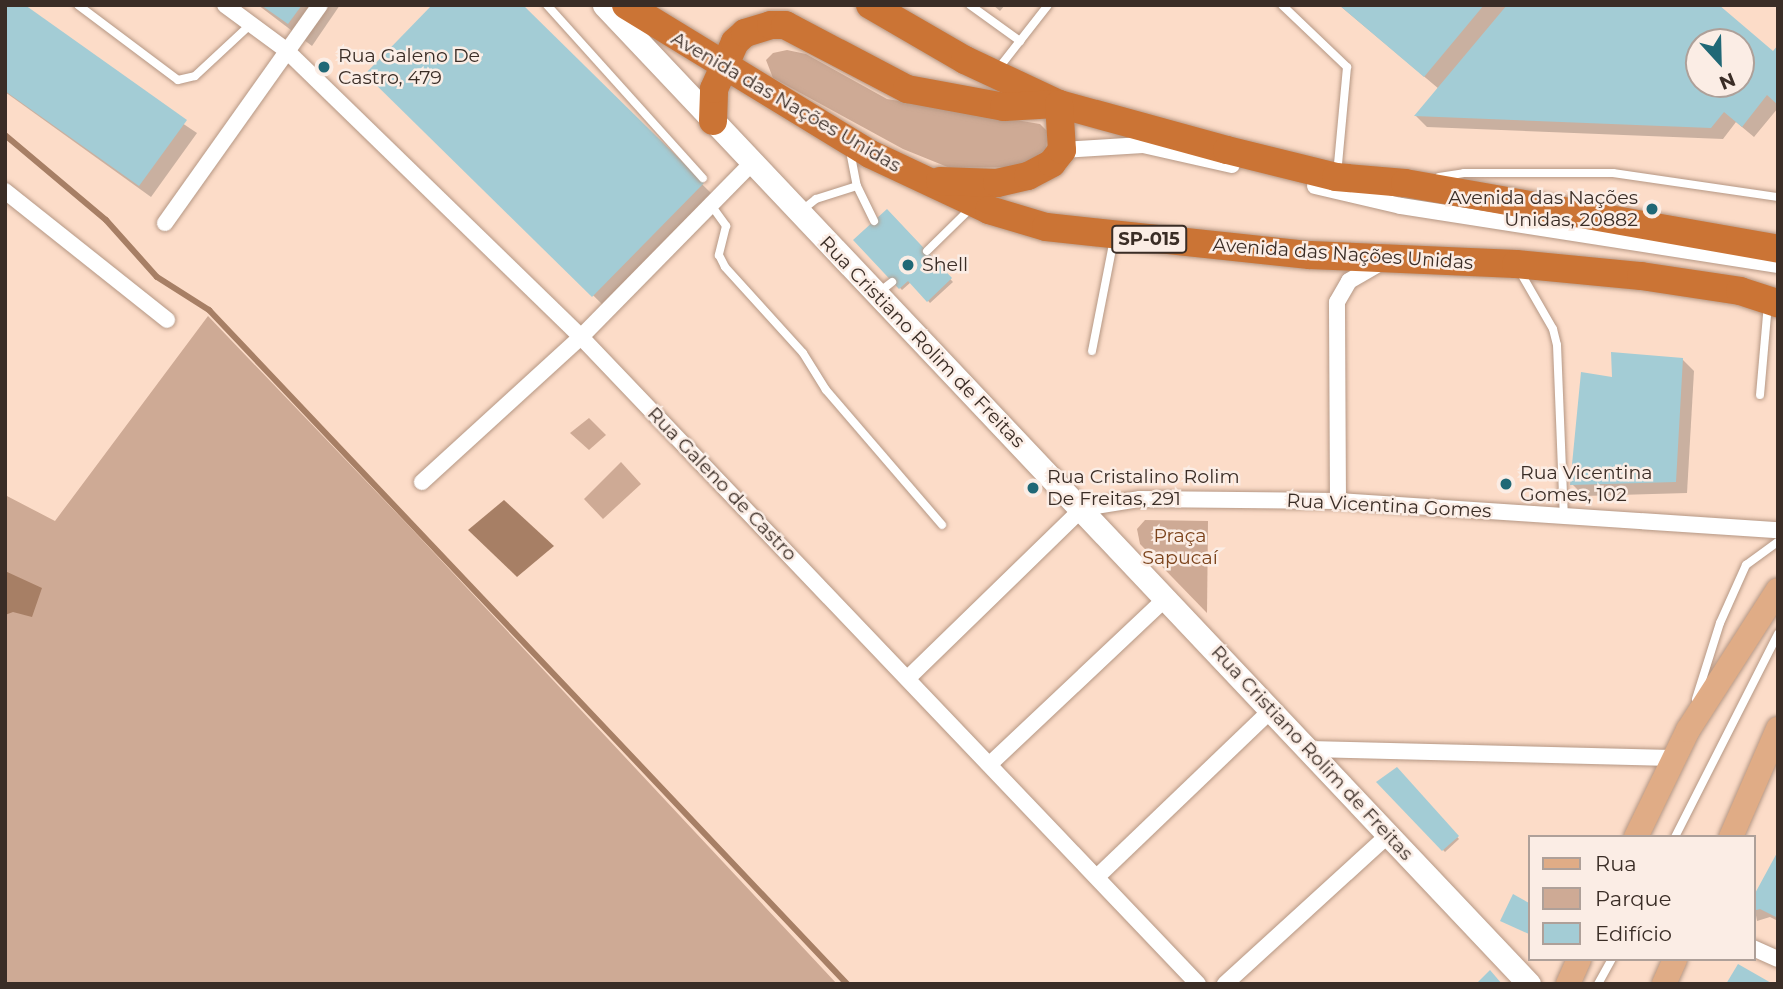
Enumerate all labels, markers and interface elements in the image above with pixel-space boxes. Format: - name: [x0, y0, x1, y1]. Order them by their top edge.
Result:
- street label: Avenida das Nações Unidas: [667, 27, 905, 177]
- north arrow: [1685, 28, 1755, 98]
- place label: Rua Galeno De Castro, 479: [338, 45, 480, 89]
- marker: Rua Galeno De Castro, 479: [316, 59, 332, 75]
- text: N: [1716, 68, 1739, 95]
- place label: Avenida das Nações Unidas, 20882: [1448, 187, 1638, 231]
- marker: Avenida das Nações Unidas, 20882: [1644, 201, 1660, 217]
- road number: SP-015: [1110, 225, 1188, 254]
- street label: Rua Cristiano Rolim de Freitas: [815, 231, 1029, 453]
- street label: Avenida das Nações Unidas: [1212, 234, 1474, 274]
- place label: Shell: [922, 254, 968, 276]
- marker: Shell: [900, 257, 916, 273]
- street label: Rua Galeno de Castro: [643, 402, 801, 566]
- place label: Rua Vicentina Gomes, 102: [1520, 462, 1652, 506]
- place label: Rua Cristalino Rolim De Freitas, 291: [1047, 466, 1240, 510]
- marker: Rua Vicentina Gomes, 102: [1498, 476, 1514, 492]
- marker: Rua Cristalino Rolim De Freitas, 291: [1025, 480, 1041, 496]
- street label: Rua Vicentina Gomes: [1286, 489, 1492, 523]
- park label: Praça Sapucaí: [1142, 525, 1218, 569]
- street label: Rua Cristiano Rolim de Freitas: [1206, 641, 1418, 865]
- legend: [1528, 835, 1755, 961]
- text: Rua: [1595, 851, 1637, 876]
- text: Parque: [1595, 886, 1671, 911]
- text: Edifício: [1595, 921, 1672, 946]

